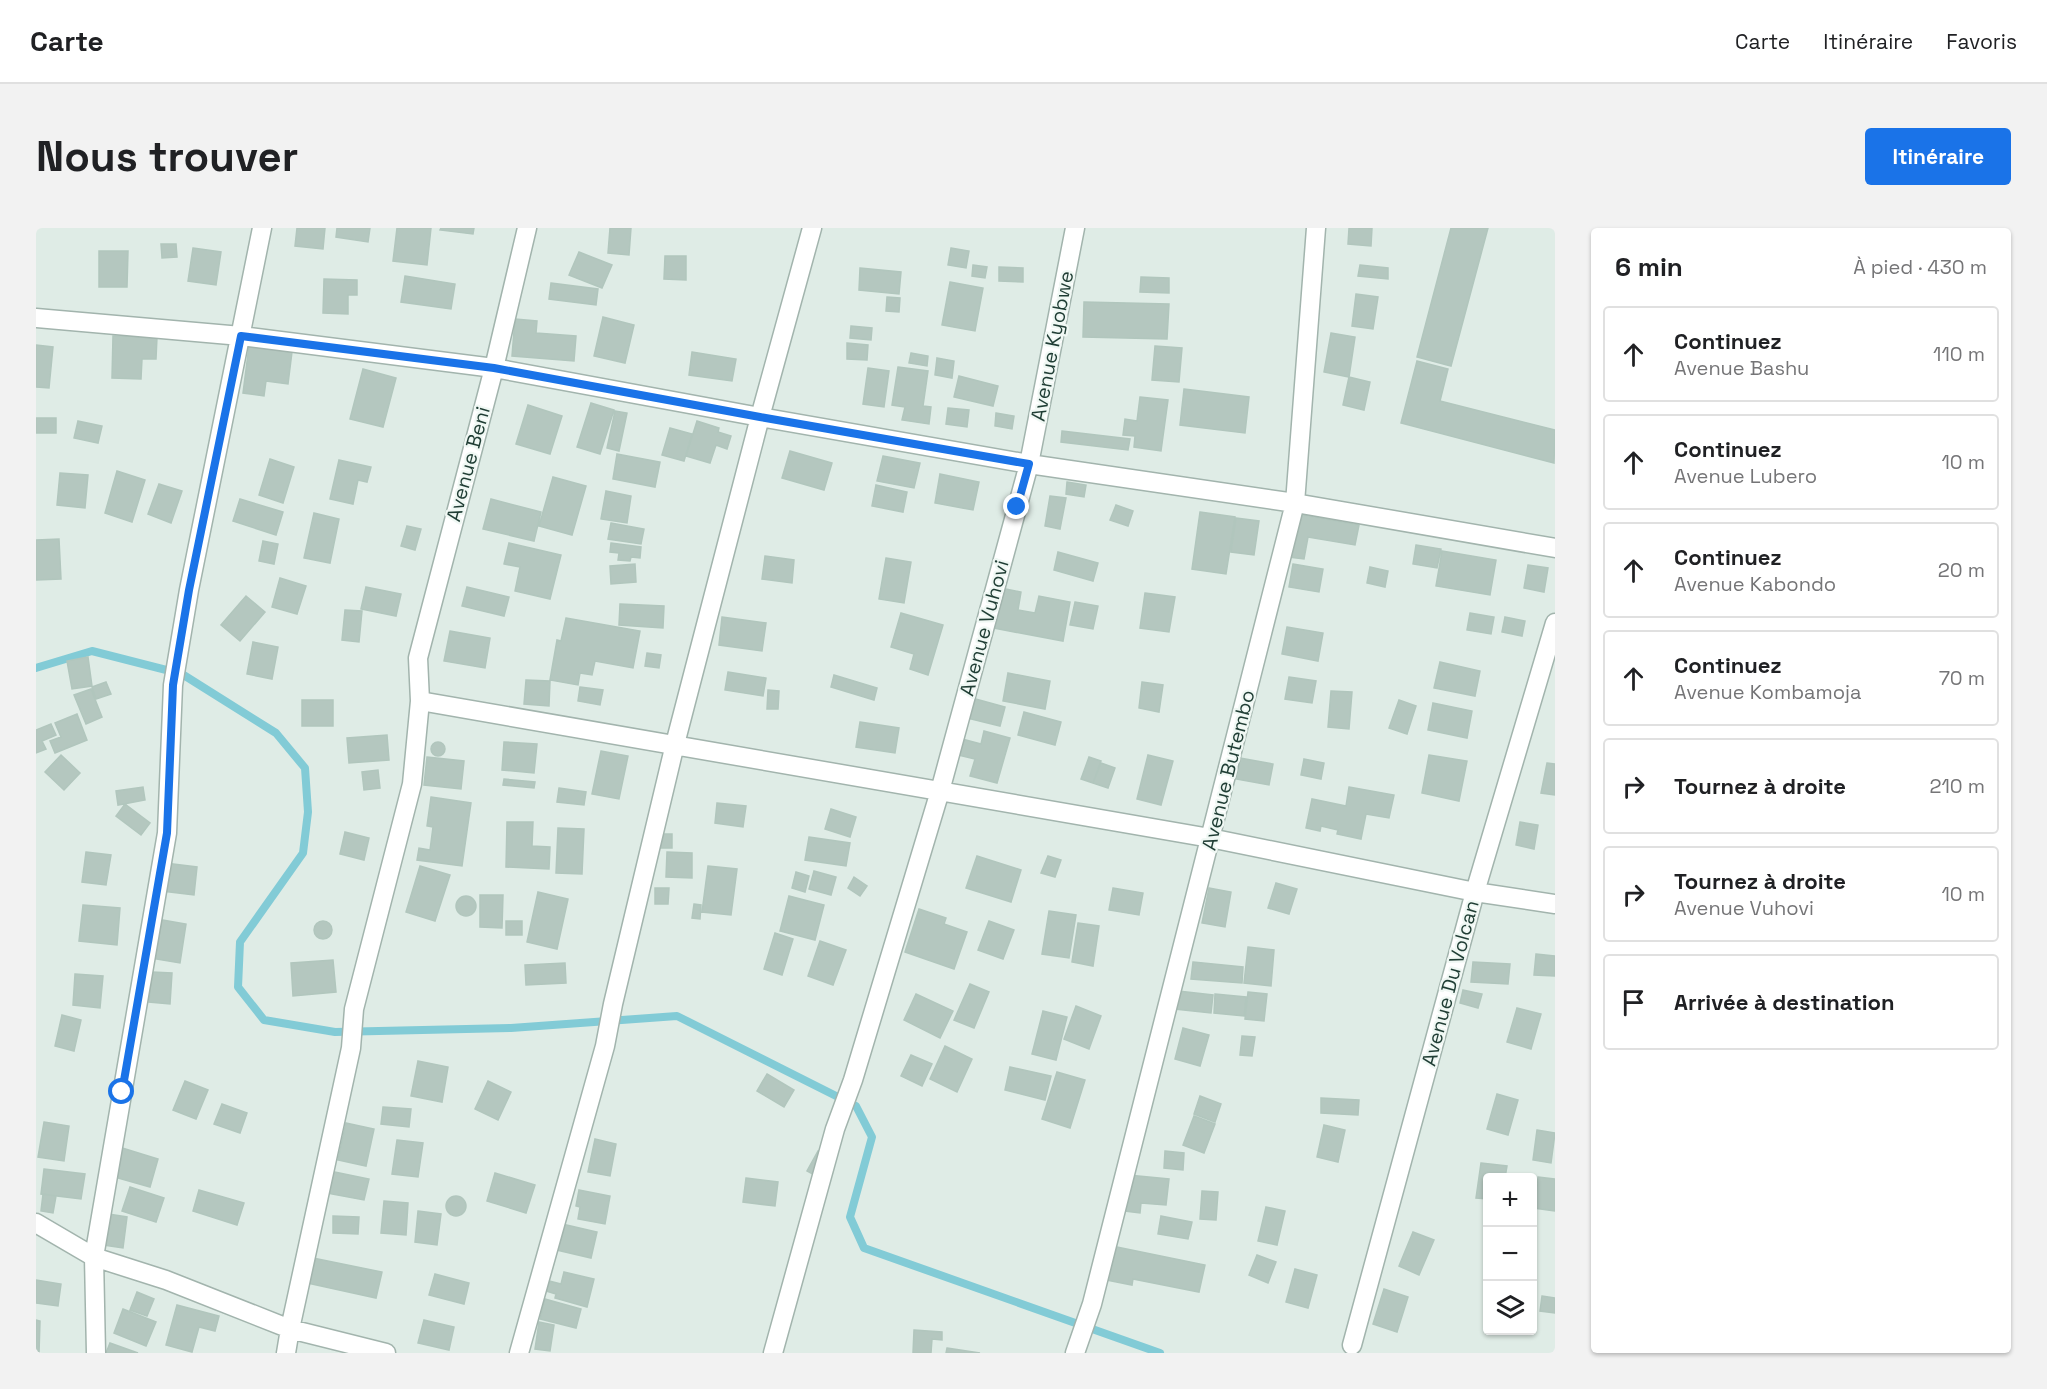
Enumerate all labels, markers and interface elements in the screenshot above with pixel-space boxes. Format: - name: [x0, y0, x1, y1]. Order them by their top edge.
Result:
- text: Carte: [30, 23, 104, 59]
- text: Carte: [1735, 28, 1790, 55]
- text: Itinéraire: [1823, 28, 1913, 55]
- text: Favoris: [1946, 28, 2017, 55]
- button: Itinéraire: [1865, 128, 2011, 185]
- text: Nous trouver: [36, 130, 298, 183]
- text: 6 min: [1615, 250, 1683, 284]
- text: À pied · 430 m: [1853, 254, 1987, 280]
- street label: Avenue Kyobwe: [1025, 269, 1079, 423]
- text: Continuez: [1674, 327, 1782, 355]
- icon: ahead: [1617, 338, 1650, 371]
- text: 110 m: [1933, 341, 1985, 367]
- text: Avenue Bashu: [1674, 355, 1809, 381]
- street label: Avenue Beni: [440, 404, 496, 524]
- text: Continuez: [1674, 435, 1782, 463]
- icon: ahead: [1617, 446, 1650, 479]
- text: 10 m: [1941, 449, 1985, 475]
- text: Avenue Lubero: [1674, 463, 1817, 489]
- route end: [1003, 493, 1029, 519]
- text: Continuez: [1674, 543, 1782, 571]
- icon: ahead: [1617, 554, 1650, 587]
- street label: Avenue Vuhovi: [953, 557, 1015, 699]
- text: 20 m: [1938, 557, 1985, 583]
- text: Avenue Kabondo: [1674, 571, 1836, 597]
- text: Continuez: [1674, 651, 1782, 679]
- icon: ahead: [1617, 662, 1650, 695]
- text: 70 m: [1939, 665, 1985, 691]
- text: Avenue Kombamoja: [1674, 679, 1862, 705]
- street label: Avenue Butembo: [1196, 687, 1260, 853]
- icon: right: [1617, 770, 1650, 803]
- text: Tournez à droite: [1674, 772, 1846, 800]
- text: 210 m: [1929, 773, 1985, 799]
- text: Tournez à droite: [1674, 867, 1846, 895]
- icon: right: [1617, 878, 1650, 911]
- text: 10 m: [1941, 881, 1985, 907]
- text: Avenue Vuhovi: [1674, 895, 1814, 921]
- street label: Avenue Du Volcan: [1415, 897, 1485, 1069]
- icon: arrive: [1617, 986, 1650, 1019]
- text: Arrivée à destination: [1674, 988, 1895, 1016]
- route start: [108, 1078, 134, 1104]
- map controls: [1483, 1173, 1537, 1335]
- button: +: [1483, 1173, 1537, 1227]
- button: −: [1483, 1227, 1537, 1281]
- button: layers: [1483, 1281, 1537, 1335]

